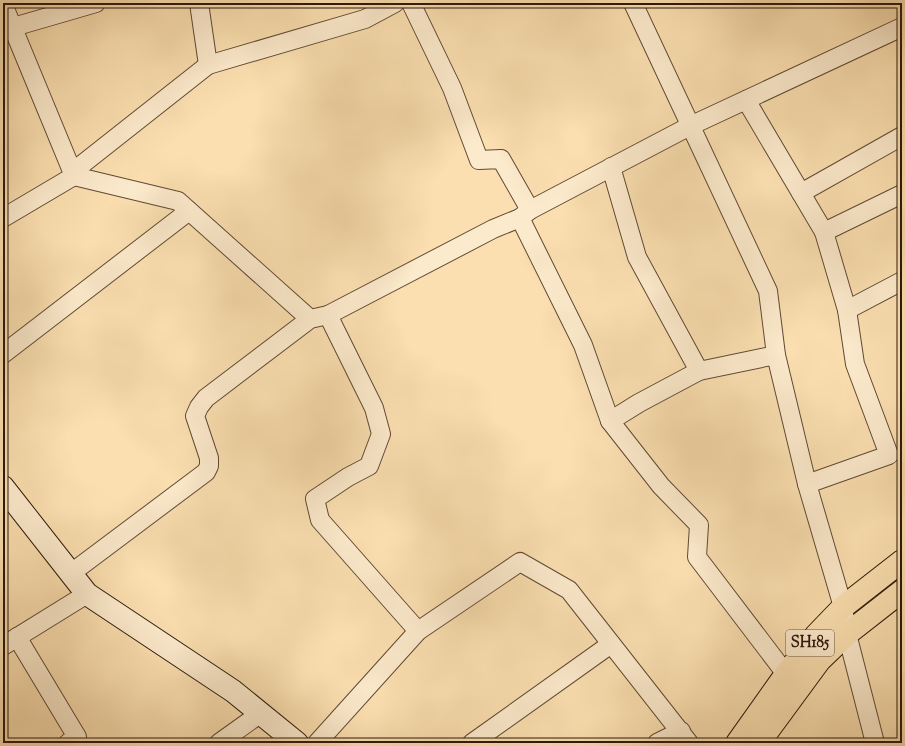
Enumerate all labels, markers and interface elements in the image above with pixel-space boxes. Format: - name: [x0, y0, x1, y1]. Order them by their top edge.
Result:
- road number: SH185: [786, 630, 834, 656]

